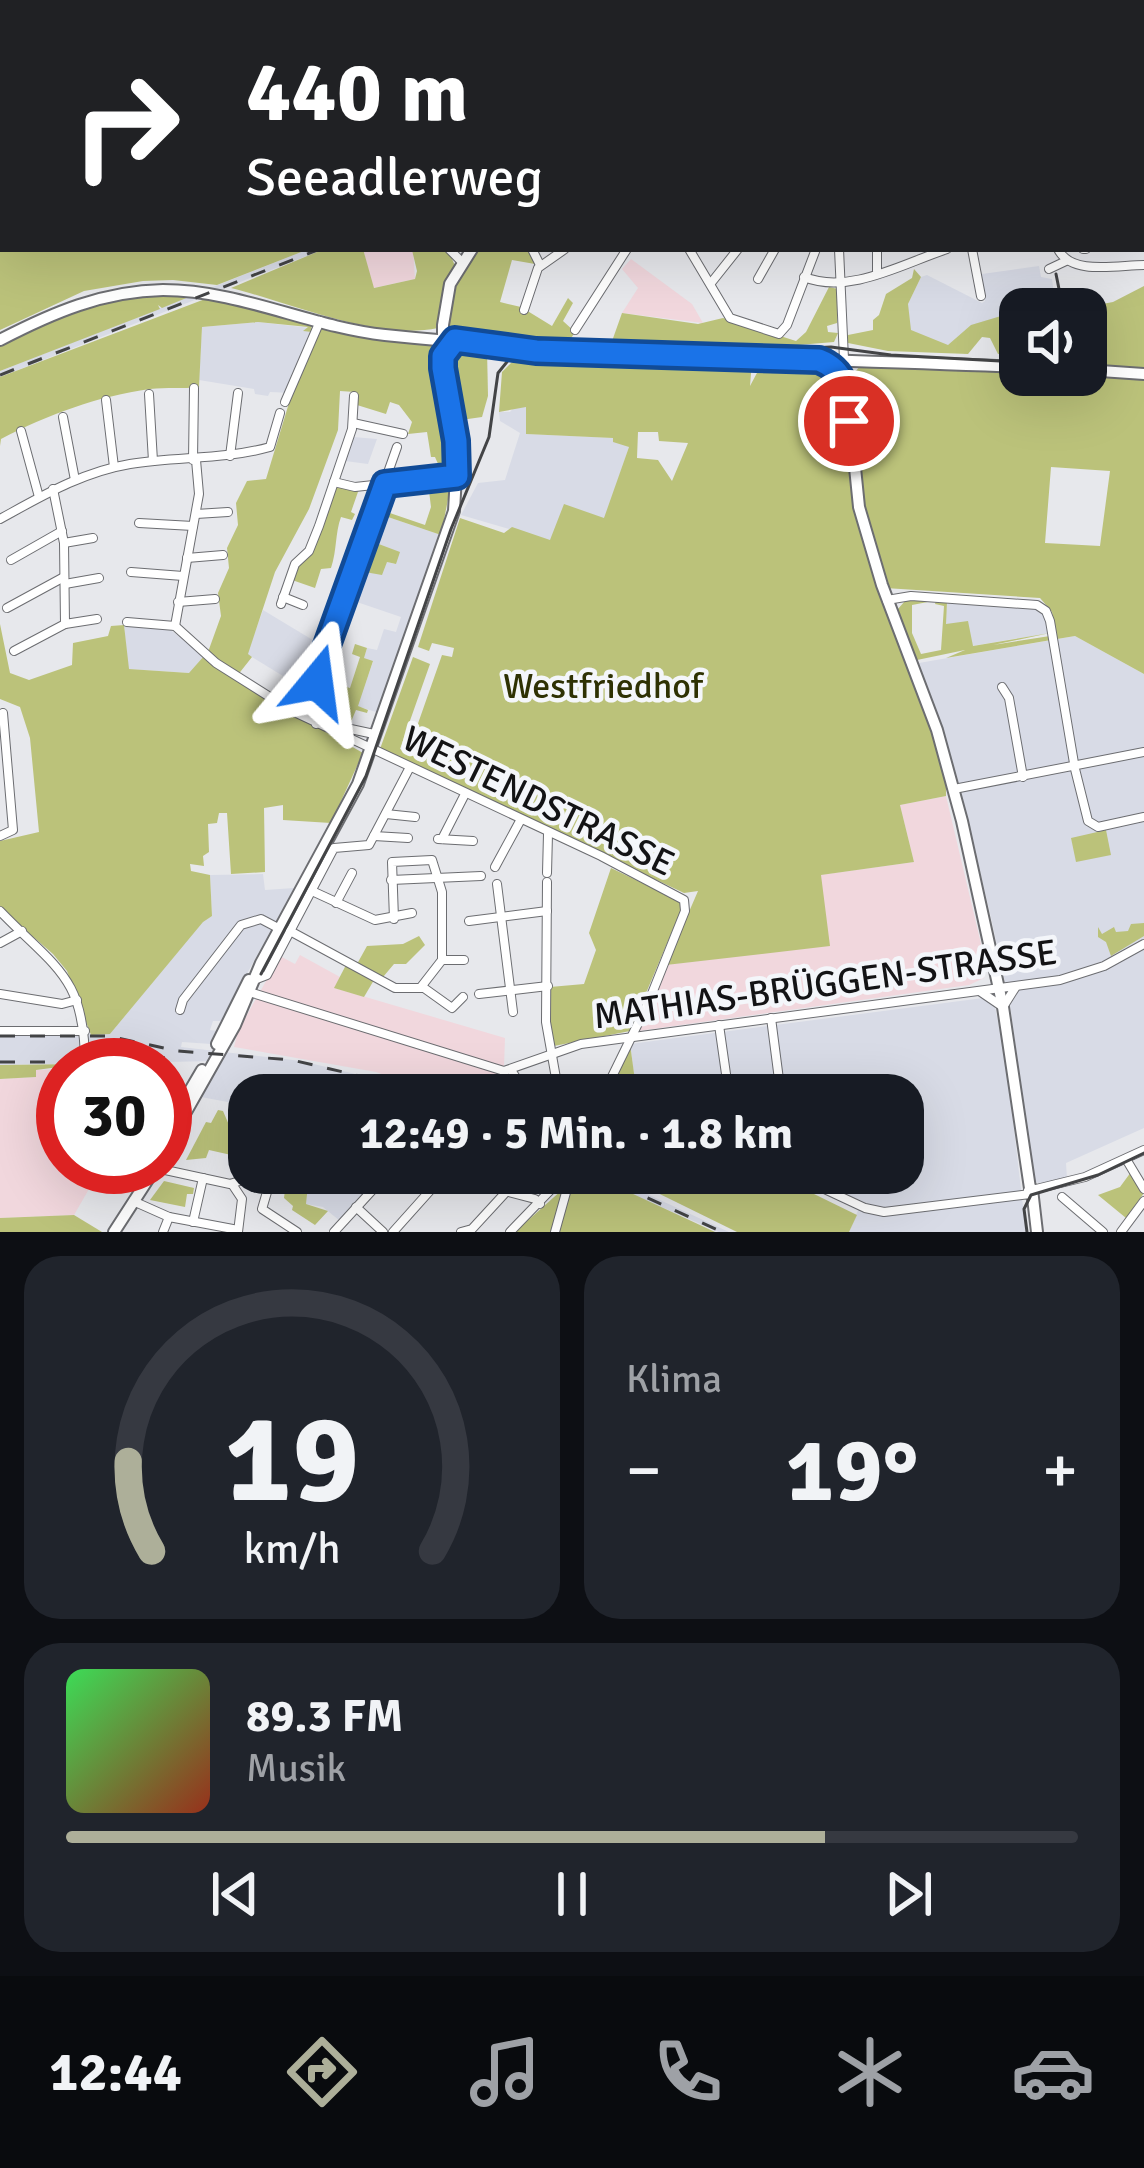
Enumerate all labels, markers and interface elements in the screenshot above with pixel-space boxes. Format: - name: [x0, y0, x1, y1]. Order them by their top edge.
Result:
- text: 440 m: [246, 41, 468, 145]
- icon: right: [48, 48, 204, 204]
- text: Seeadlerweg: [246, 144, 543, 211]
- map controls: [999, 288, 1107, 396]
- button: sound: [999, 288, 1107, 396]
- pin: [798, 370, 900, 472]
- icon: arrive: [816, 388, 882, 454]
- position arrow: [254, 619, 380, 745]
- park label: Westfriedhof: [503, 664, 705, 709]
- street label: WESTENDSTRASSE: [395, 716, 682, 887]
- street label: MATHIAS-BRÜGGEN-STRASSE: [591, 930, 1060, 1039]
- speed limit sign: 30: [36, 1038, 192, 1194]
- text: 12:49 · 5 Min. · 1.8 km: [359, 1106, 793, 1161]
- text: Klima: [626, 1355, 722, 1403]
- text: 19: [225, 1383, 359, 1536]
- text: 19°: [785, 1415, 919, 1526]
- text: −: [626, 1430, 662, 1511]
- text: +: [1042, 1430, 1078, 1511]
- text: km/h: [243, 1522, 341, 1575]
- text: 89.3 FM: [246, 1689, 403, 1744]
- text: Musik: [246, 1744, 346, 1792]
- icon: previous: [202, 1861, 268, 1927]
- icon: pause: [539, 1861, 605, 1927]
- icon: next: [876, 1861, 942, 1927]
- icon: directions: [280, 2030, 364, 2114]
- icon: music: [463, 2030, 547, 2114]
- icon: phone: [646, 2030, 730, 2114]
- icon: climate: [828, 2030, 912, 2114]
- icon: car: [1011, 2030, 1095, 2114]
- text: 12:44: [49, 2039, 182, 2106]

